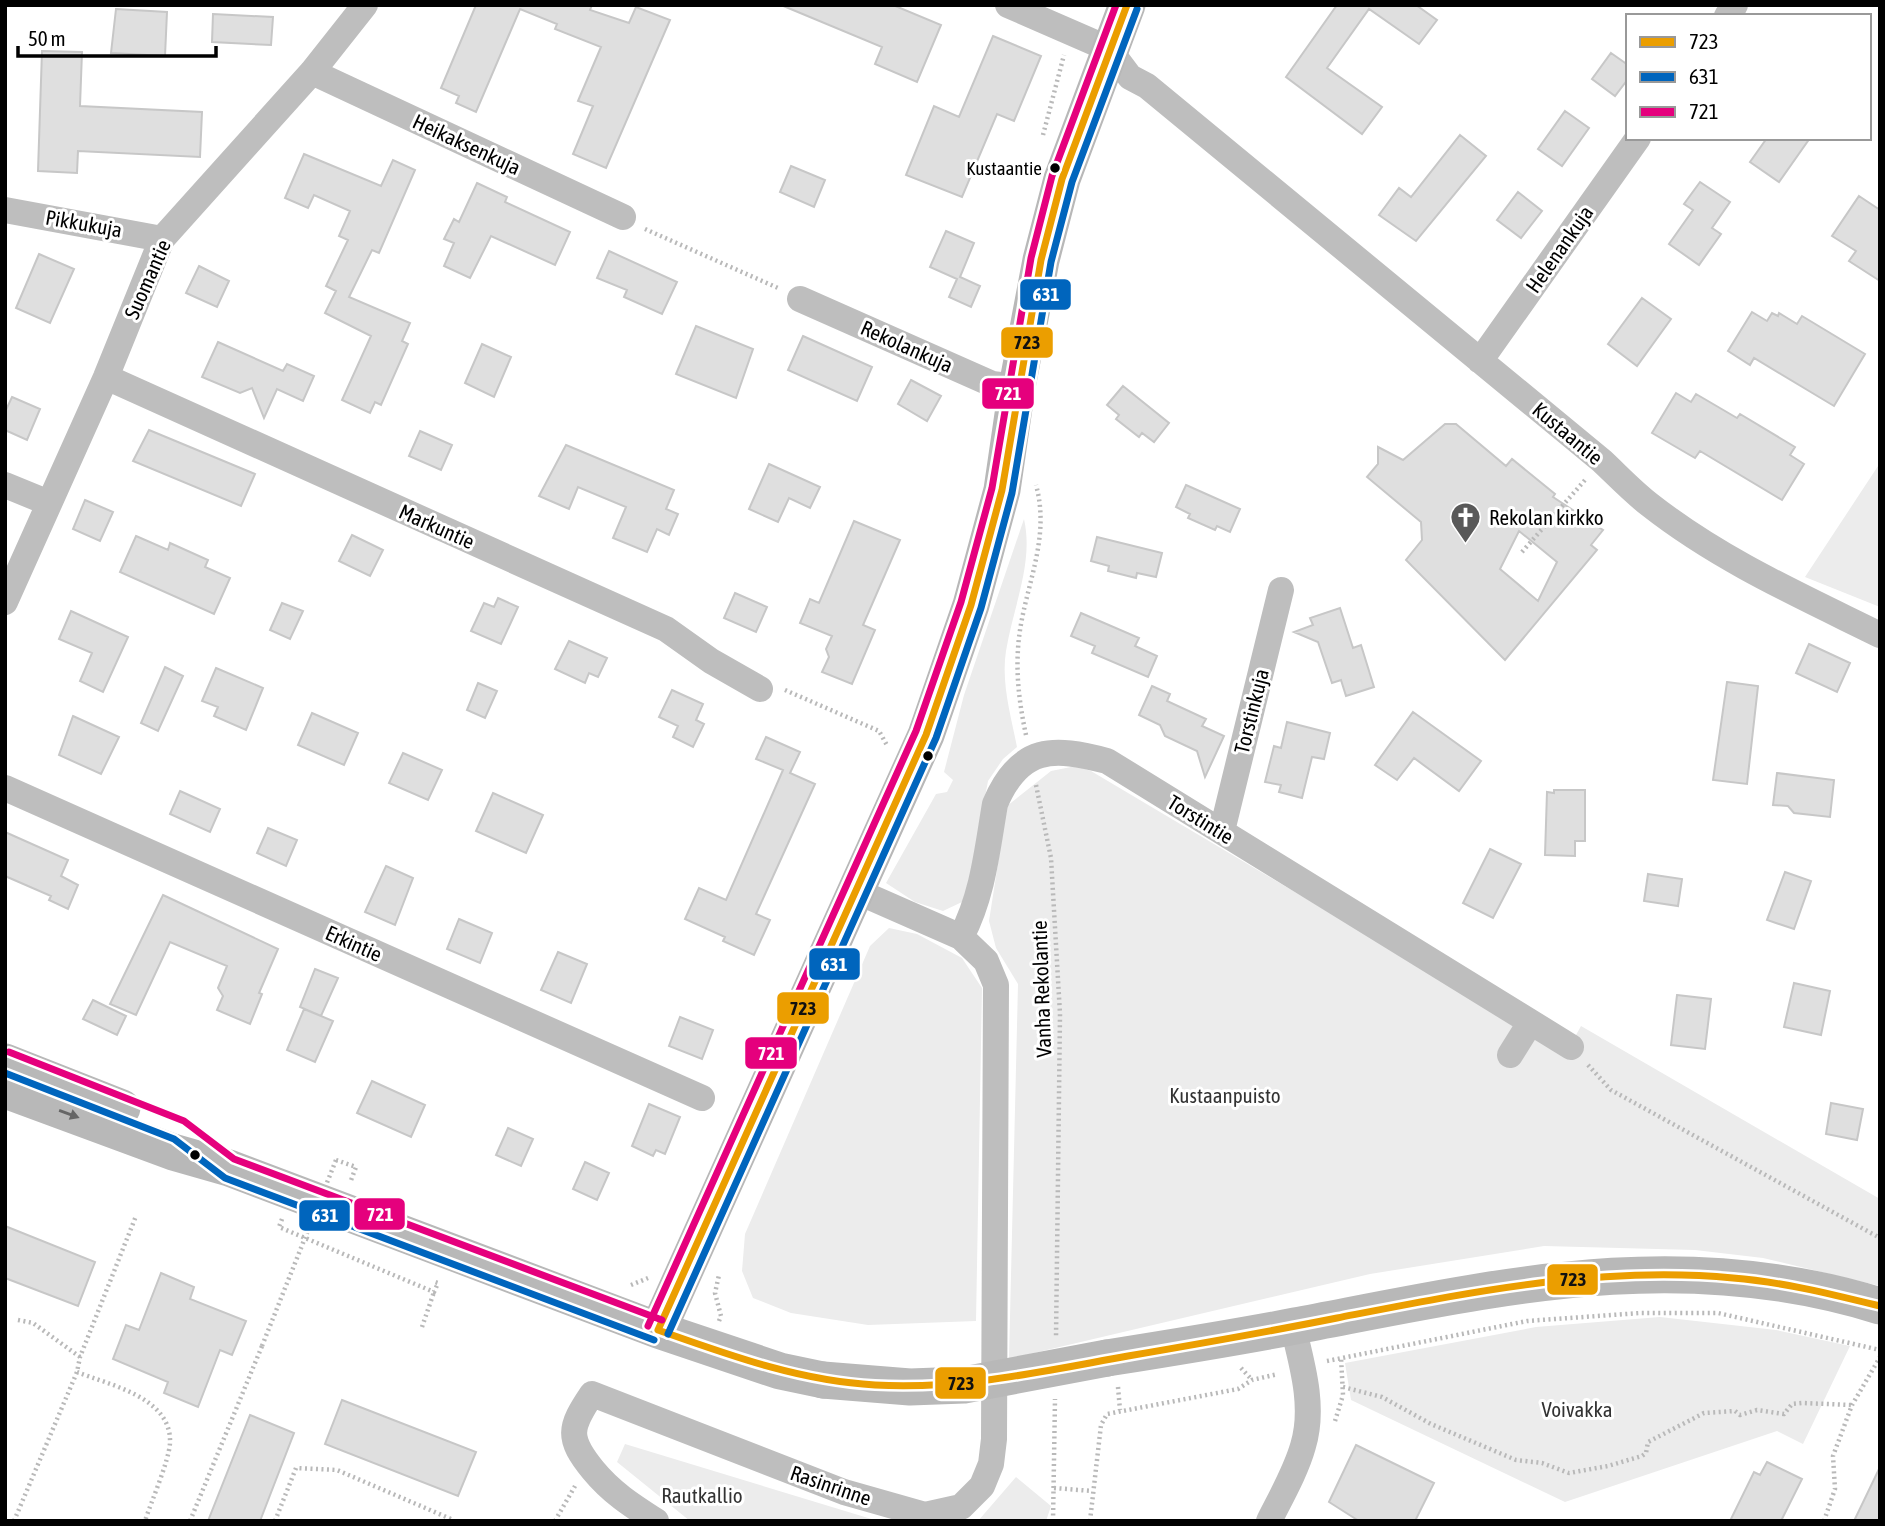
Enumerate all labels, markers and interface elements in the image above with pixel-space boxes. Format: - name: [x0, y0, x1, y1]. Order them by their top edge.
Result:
- scale bar: [18, 14, 215, 58]
- legend: [1626, 14, 1871, 140]
- text: 50 m: [28, 26, 66, 50]
- text: 723: [1689, 29, 1719, 53]
- text: 631: [1689, 64, 1719, 88]
- text: 721: [1689, 99, 1719, 123]
- street label: Heikaksenkuja: [409, 109, 525, 179]
- place label: Kustaantie: [966, 157, 1042, 179]
- marker: Kustaantie: [1048, 161, 1062, 175]
- street label: Helenankuja: [1520, 201, 1598, 297]
- street label: Pikkukuja: [44, 204, 124, 242]
- street label: Suomantie: [119, 236, 175, 322]
- line badge: 631: [1019, 278, 1072, 311]
- text: 631: [1033, 283, 1059, 305]
- street label: Rekolankuja: [857, 315, 957, 377]
- line badge: 723: [1000, 326, 1054, 359]
- text: 723: [1014, 331, 1040, 353]
- line badge: 721: [981, 377, 1035, 410]
- text: 721: [995, 382, 1021, 404]
- street label: Kustaantie: [1528, 397, 1608, 469]
- street label: Markuntie: [396, 499, 478, 553]
- church icon: Rekolan kirkko: [1449, 500, 1483, 544]
- place label: Rekolan kirkko: [1489, 505, 1604, 529]
- street label: Torstinkuja: [1229, 666, 1273, 756]
- unlabelled marker: [921, 749, 935, 763]
- street label: Torstintie: [1164, 790, 1238, 848]
- street label: Erkintie: [322, 920, 386, 966]
- street label: Vanha Rekolantie: [1027, 920, 1055, 1058]
- line badge: 631: [808, 947, 861, 981]
- text: 631: [821, 953, 847, 975]
- line badge: 723: [776, 991, 830, 1025]
- text: 723: [790, 997, 816, 1019]
- line badge: 721: [744, 1036, 798, 1070]
- text: 721: [758, 1042, 784, 1064]
- park label: Kustaanpuisto: [1169, 1083, 1281, 1107]
- one-way arrow: [59, 1109, 80, 1120]
- unlabelled marker: [188, 1148, 202, 1162]
- line badge: 721: [353, 1197, 406, 1231]
- line badge: 631: [298, 1199, 351, 1232]
- text: 721: [367, 1203, 393, 1225]
- text: 631: [312, 1204, 338, 1226]
- line badge: 723: [1546, 1263, 1599, 1296]
- text: 723: [1560, 1268, 1586, 1290]
- line badge: 723: [934, 1366, 987, 1400]
- text: 723: [948, 1372, 974, 1394]
- park label: Voivakka: [1542, 1397, 1612, 1421]
- street label: Rasinrinne: [788, 1460, 874, 1510]
- park label: Rautkallio: [661, 1483, 743, 1507]

